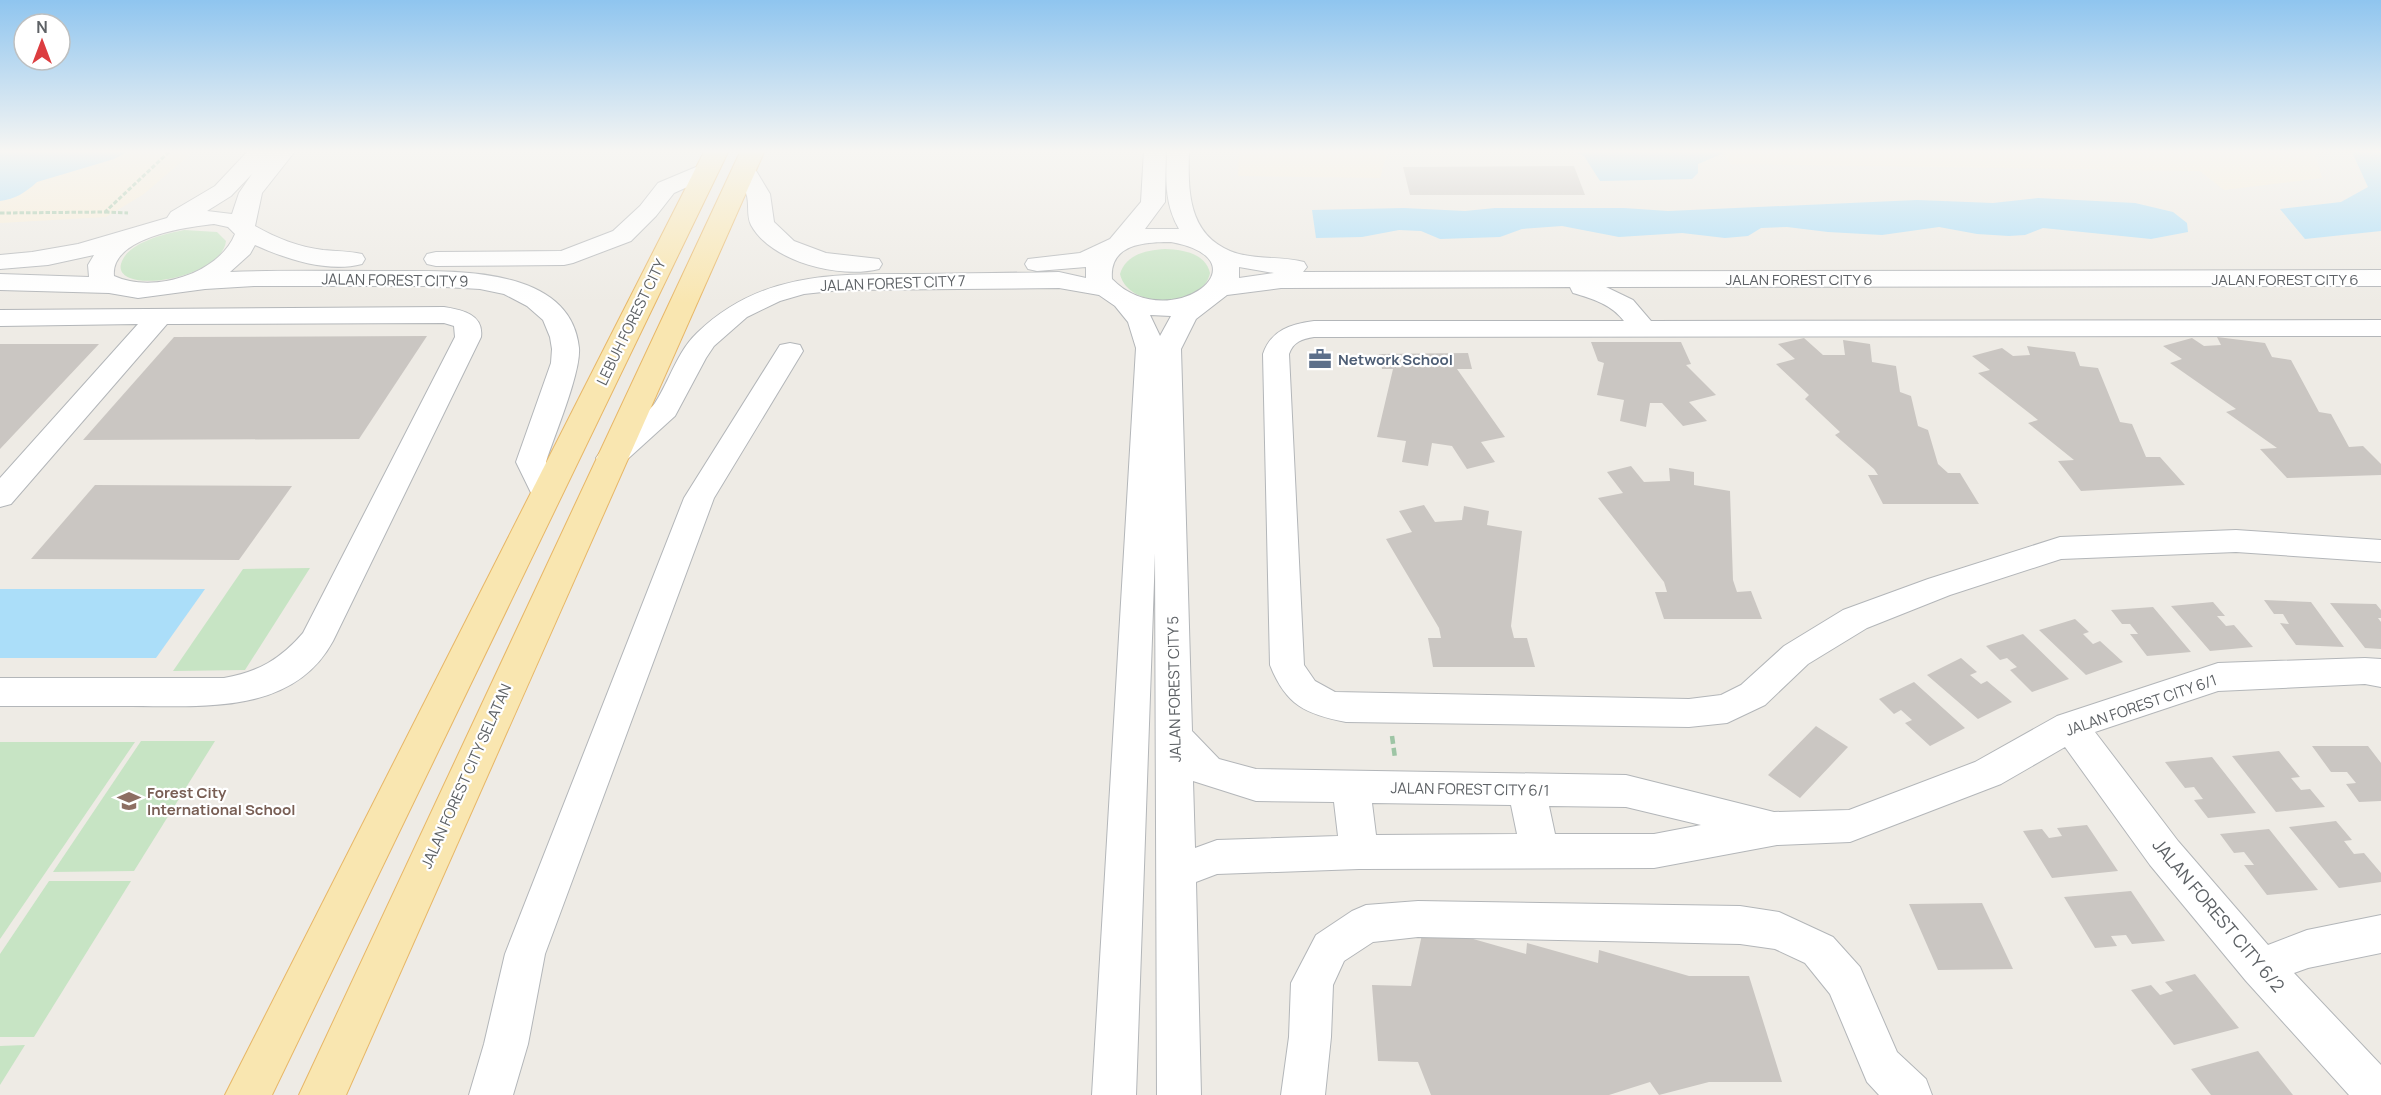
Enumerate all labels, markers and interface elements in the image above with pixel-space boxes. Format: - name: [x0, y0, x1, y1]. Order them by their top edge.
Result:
- north arrow: [12, 12, 72, 72]
- text: N: [36, 16, 48, 38]
- street label: LEBUH FOREST CITY: [591, 255, 671, 389]
- street label: JALAN FOREST CITY 9: [321, 268, 469, 292]
- street label: JALAN FOREST CITY 6: [1725, 269, 1873, 290]
- street label: JALAN FOREST CITY 6: [2211, 269, 2359, 290]
- street label: JALAN FOREST CITY 7: [820, 270, 966, 296]
- office icon: Network School: [1307, 346, 1333, 372]
- place label: Network School: [1338, 349, 1453, 370]
- street label: JALAN FOREST CITY 5: [1162, 616, 1186, 762]
- street label: JALAN FOREST CITY 6/1: [2063, 669, 2219, 741]
- street label: JALAN FOREST CITY SELATAN: [416, 680, 516, 872]
- street label: JALAN FOREST CITY 6/1: [1390, 777, 1550, 801]
- place label: Forest City International School: [147, 782, 296, 820]
- school or university icon: Forest City International School: [116, 788, 142, 814]
- street label: JALAN FOREST CITY 6/2: [2148, 833, 2290, 997]

